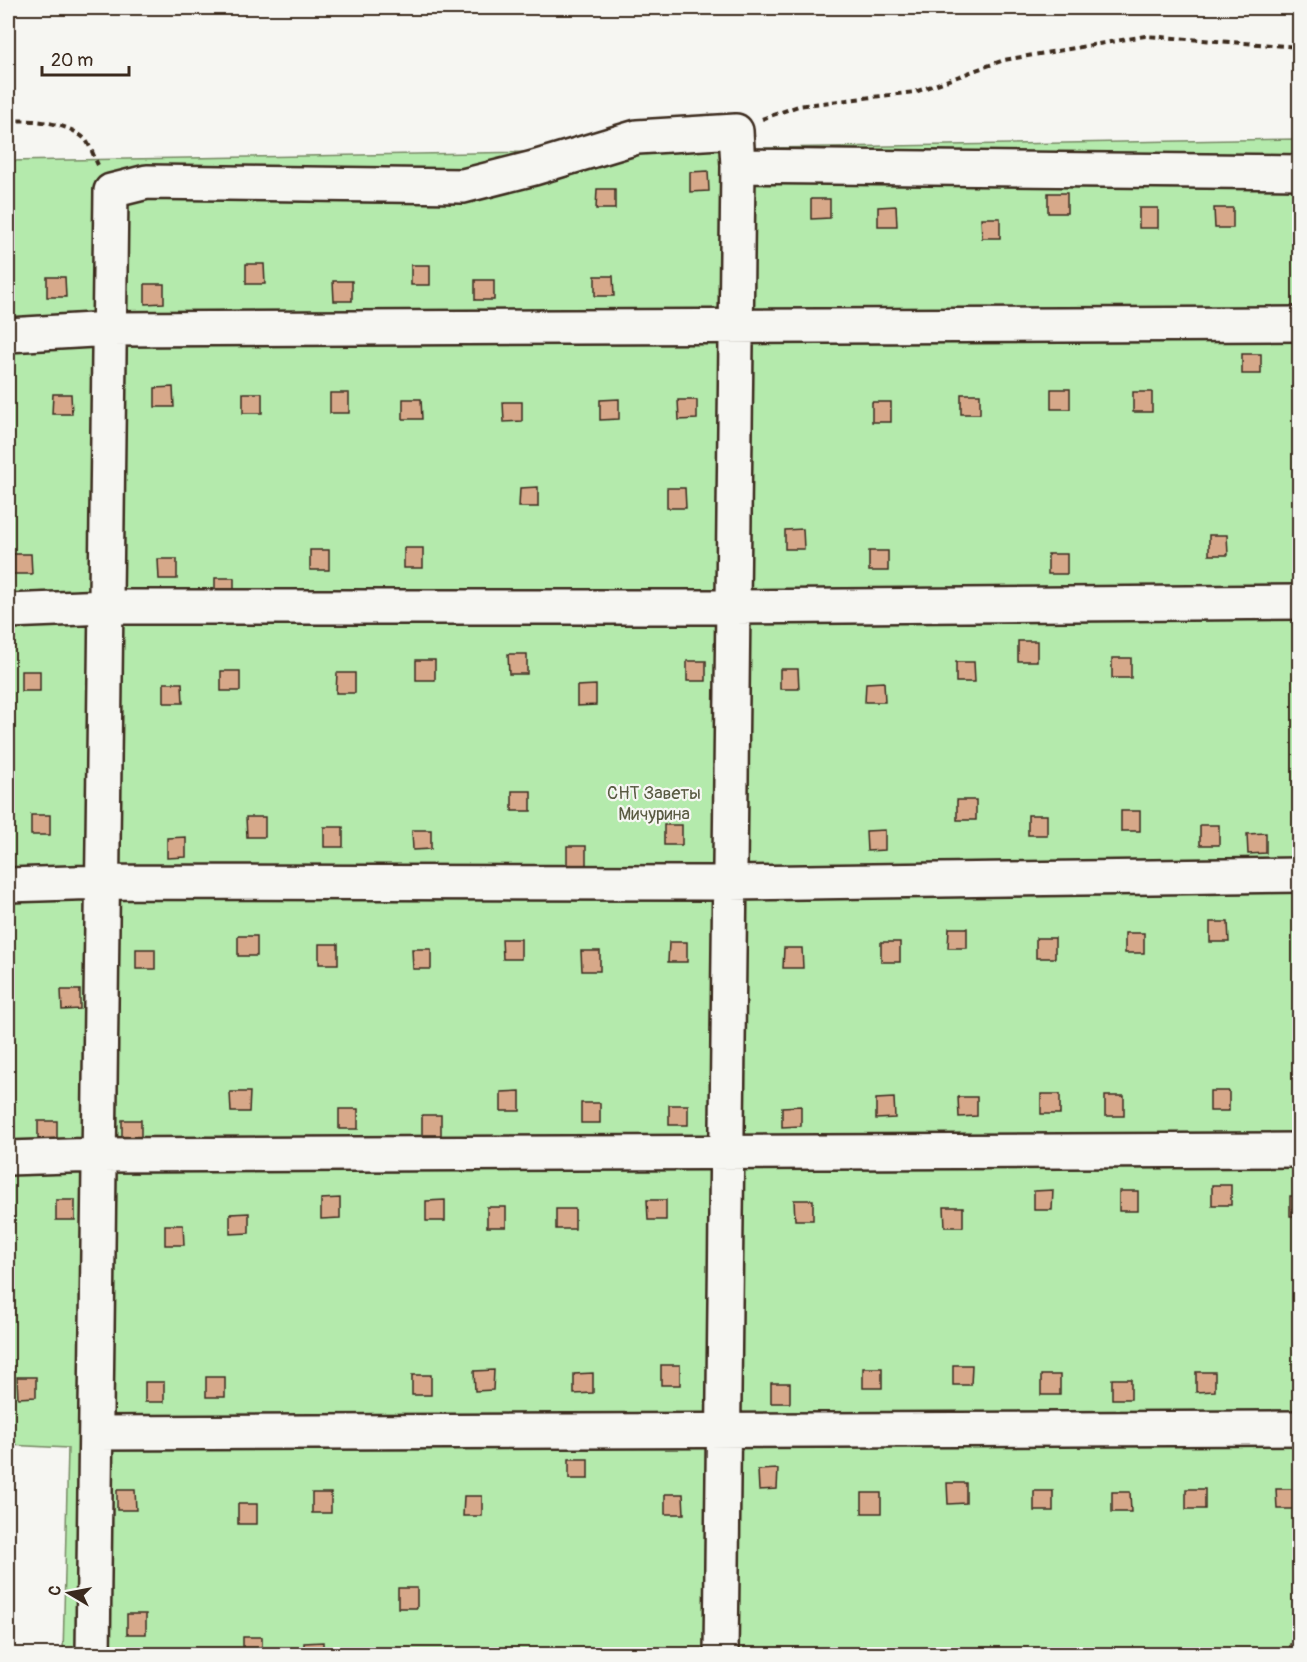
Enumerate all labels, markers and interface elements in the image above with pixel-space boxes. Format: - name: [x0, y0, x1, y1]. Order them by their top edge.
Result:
- scale bar: [42, 39, 129, 77]
- text: 20 m: [51, 49, 93, 72]
- park label: СНТ Заветы Мичурина: [607, 782, 701, 826]
- north arrow: [39, 1563, 99, 1623]
- text: С: [45, 1584, 66, 1597]

